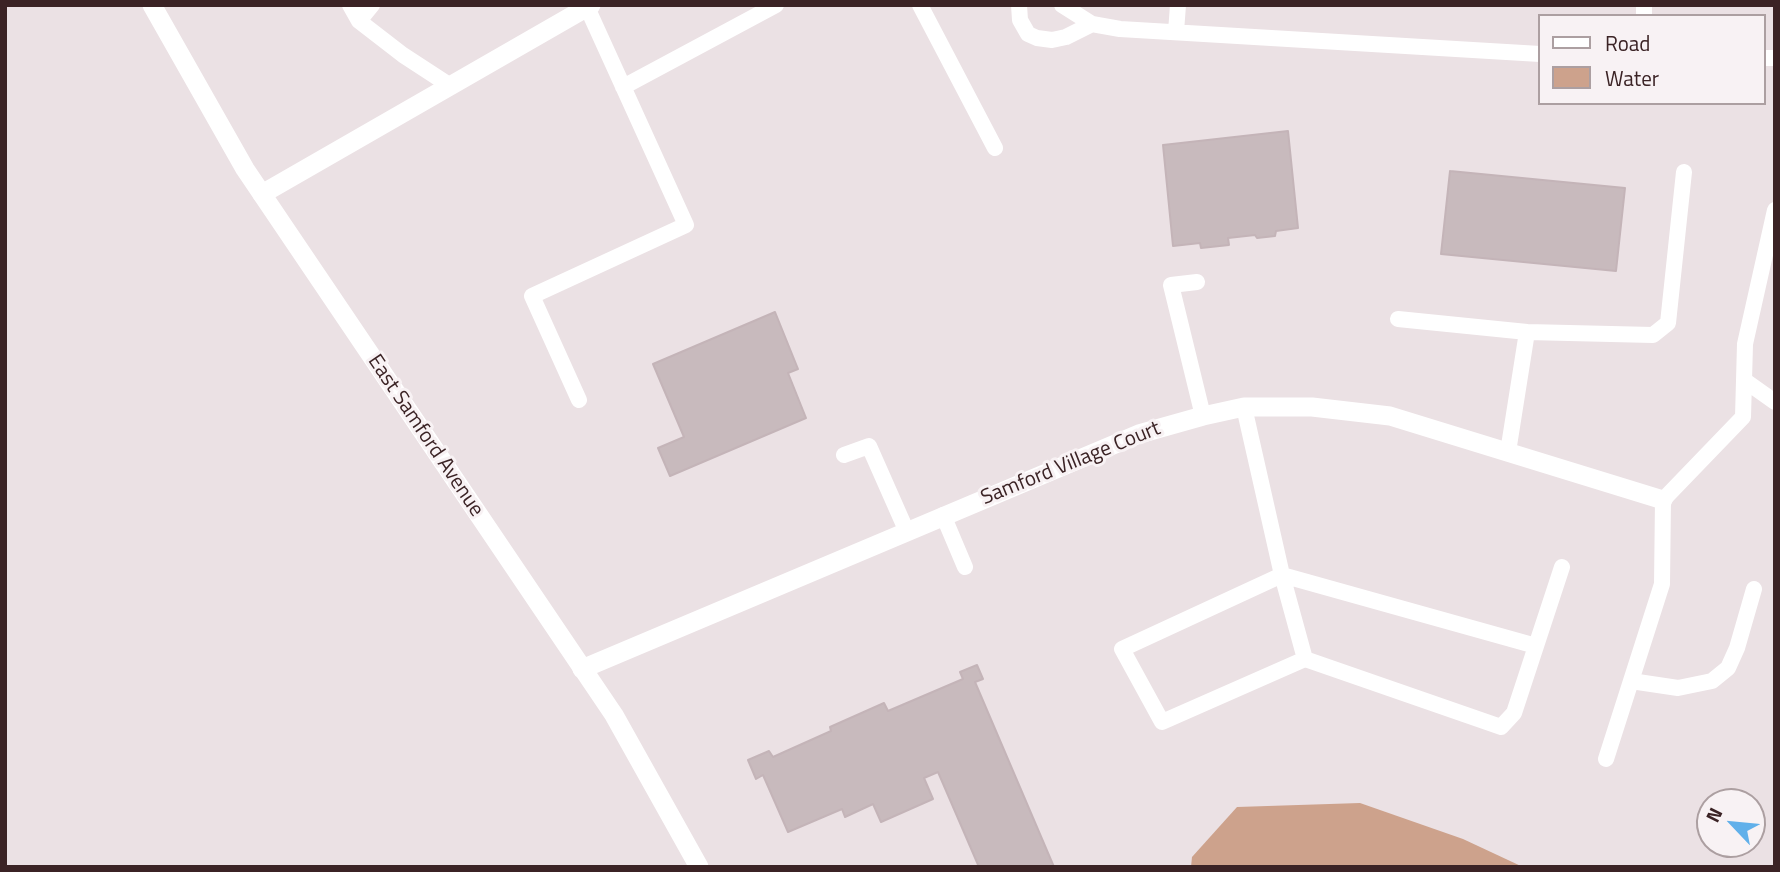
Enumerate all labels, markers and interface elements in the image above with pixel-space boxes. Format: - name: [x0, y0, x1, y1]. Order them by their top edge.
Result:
- legend: [1538, 14, 1766, 105]
- text: Road: [1605, 27, 1650, 59]
- text: Water: [1605, 62, 1659, 94]
- street label: East Samford Avenue: [362, 350, 488, 522]
- street label: Samford Village Court: [978, 417, 1164, 511]
- north arrow: [1696, 788, 1766, 858]
- text: N: [1698, 802, 1729, 827]

